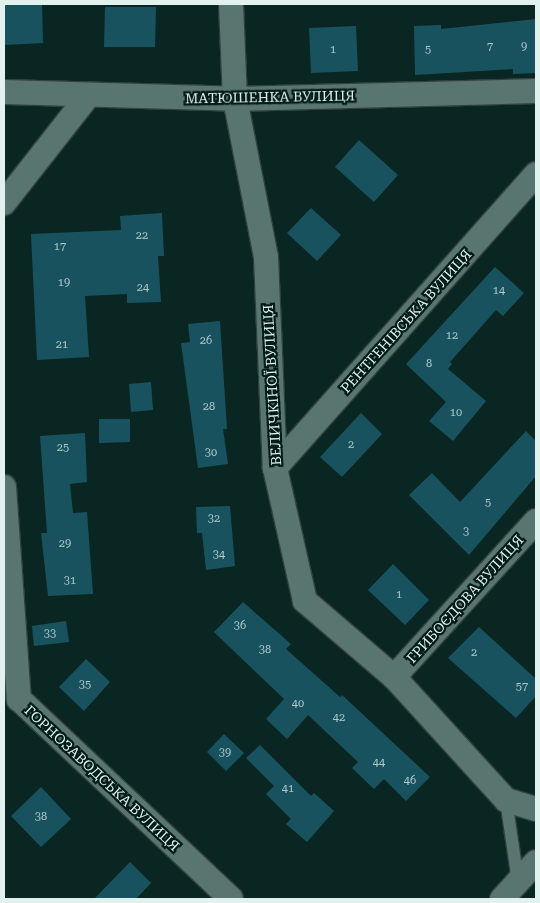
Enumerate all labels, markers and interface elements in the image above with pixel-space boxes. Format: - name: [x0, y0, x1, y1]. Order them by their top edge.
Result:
- house number: 7: [487, 40, 493, 54]
- house number: 9: [521, 40, 527, 54]
- house number: 1: [330, 43, 336, 57]
- house number: 5: [425, 43, 431, 57]
- street label: МАТЮШЕНКА ВУЛИЦЯ: [185, 87, 355, 107]
- house number: 22: [136, 229, 148, 243]
- house number: 17: [54, 240, 66, 254]
- street label: РЕНТГЕНІВСЬКА ВУЛИЦЯ: [337, 246, 475, 396]
- house number: 19: [58, 276, 70, 290]
- house number: 24: [137, 281, 149, 295]
- house number: 14: [493, 284, 505, 298]
- street label: ВЕЛИЧКІНОЇ ВУЛИЦЯ: [259, 304, 285, 466]
- house number: 12: [446, 329, 458, 343]
- house number: 26: [200, 334, 212, 348]
- house number: 21: [56, 338, 68, 352]
- house number: 8: [426, 357, 432, 371]
- house number: 28: [203, 400, 215, 414]
- house number: 10: [450, 406, 462, 420]
- house number: 2: [348, 438, 354, 452]
- house number: 25: [57, 441, 69, 455]
- house number: 30: [205, 446, 217, 460]
- house number: 5: [485, 496, 491, 510]
- house number: 32: [208, 512, 220, 526]
- house number: 3: [463, 525, 469, 539]
- street label: ГРИБОЄДОВА ВУЛИЦЯ: [403, 532, 527, 666]
- house number: 29: [59, 537, 71, 551]
- house number: 34: [213, 548, 225, 562]
- house number: 31: [64, 574, 76, 588]
- house number: 1: [396, 588, 402, 602]
- house number: 36: [234, 619, 246, 633]
- house number: 33: [44, 627, 56, 641]
- house number: 38: [259, 643, 271, 657]
- house number: 2: [471, 646, 477, 660]
- house number: 35: [79, 678, 91, 692]
- house number: 57: [516, 680, 528, 694]
- house number: 40: [292, 697, 304, 711]
- street label: ГОРНОЗАВОДСЬКА ВУЛИЦЯ: [21, 702, 183, 854]
- house number: 42: [333, 711, 345, 725]
- house number: 39: [219, 746, 231, 760]
- house number: 44: [373, 756, 385, 770]
- house number: 46: [404, 774, 416, 788]
- house number: 41: [282, 782, 294, 796]
- house number: 38: [35, 810, 47, 824]

